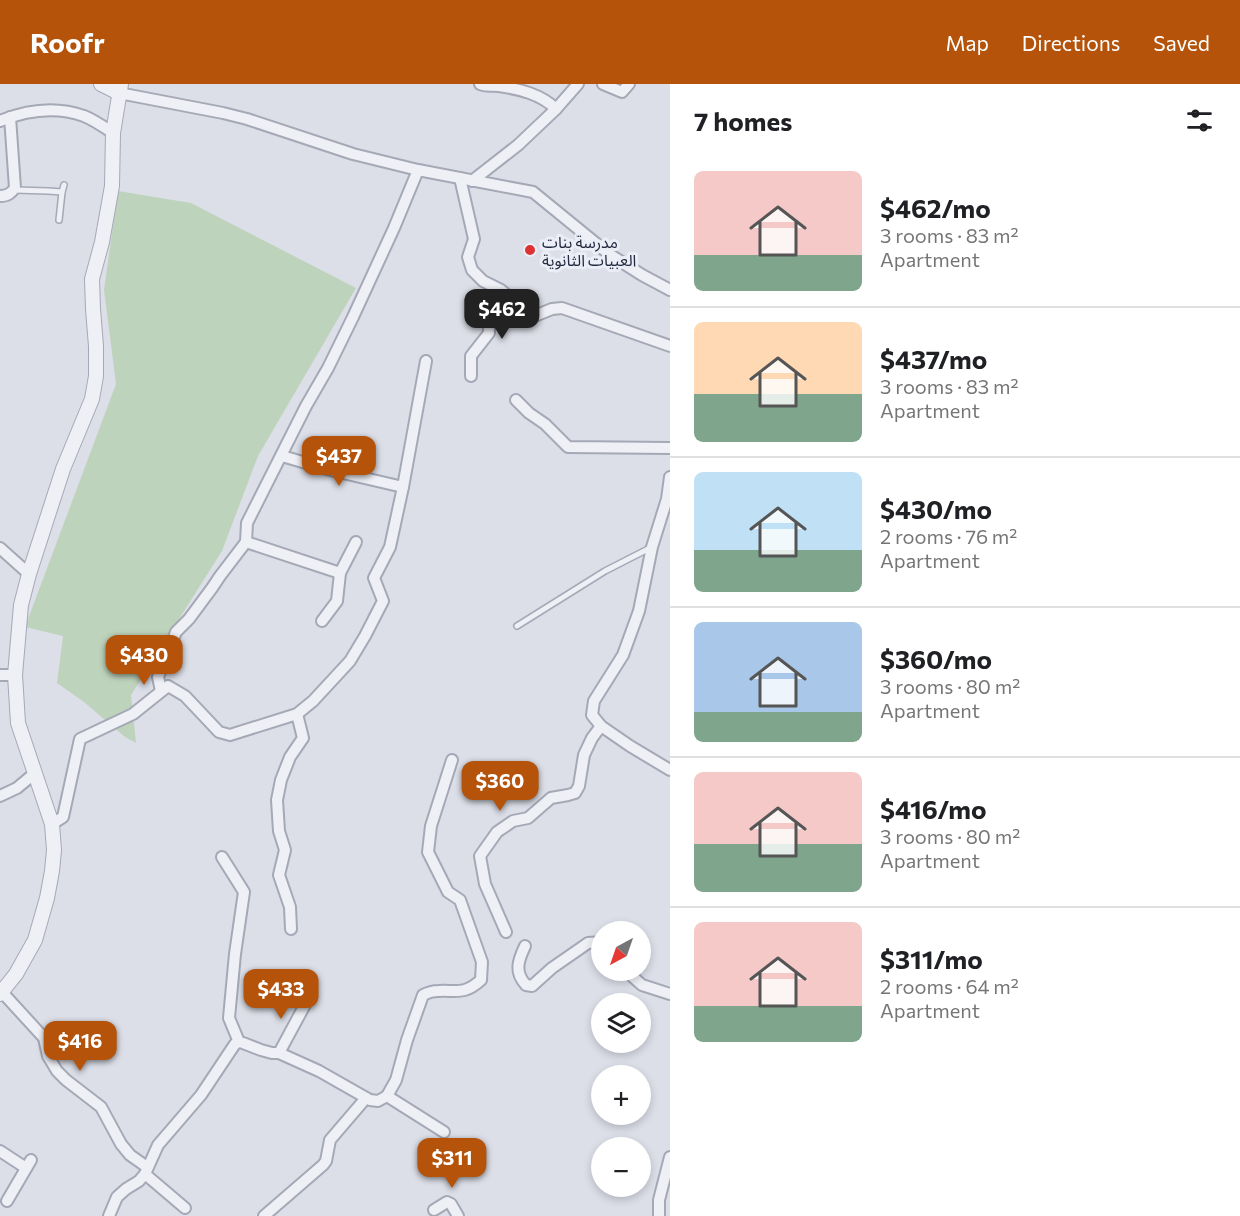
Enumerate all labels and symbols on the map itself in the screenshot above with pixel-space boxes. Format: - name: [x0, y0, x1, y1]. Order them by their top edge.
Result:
- place label: مدرسة بنات العبيات الثانوية: [542, 232, 636, 270]
- marker: مدرسة بنات العبيات الثانوية: [523, 243, 537, 257]
- pin: $462: [466, 289, 538, 340]
- pin: $437: [303, 436, 375, 487]
- pin: $430: [108, 635, 180, 686]
- pin: $360: [464, 761, 536, 812]
- north arrow: [591, 921, 651, 981]
- pin: $433: [245, 969, 317, 1020]
- pin: $416: [44, 1021, 116, 1072]
- pin: $311: [416, 1138, 488, 1189]

